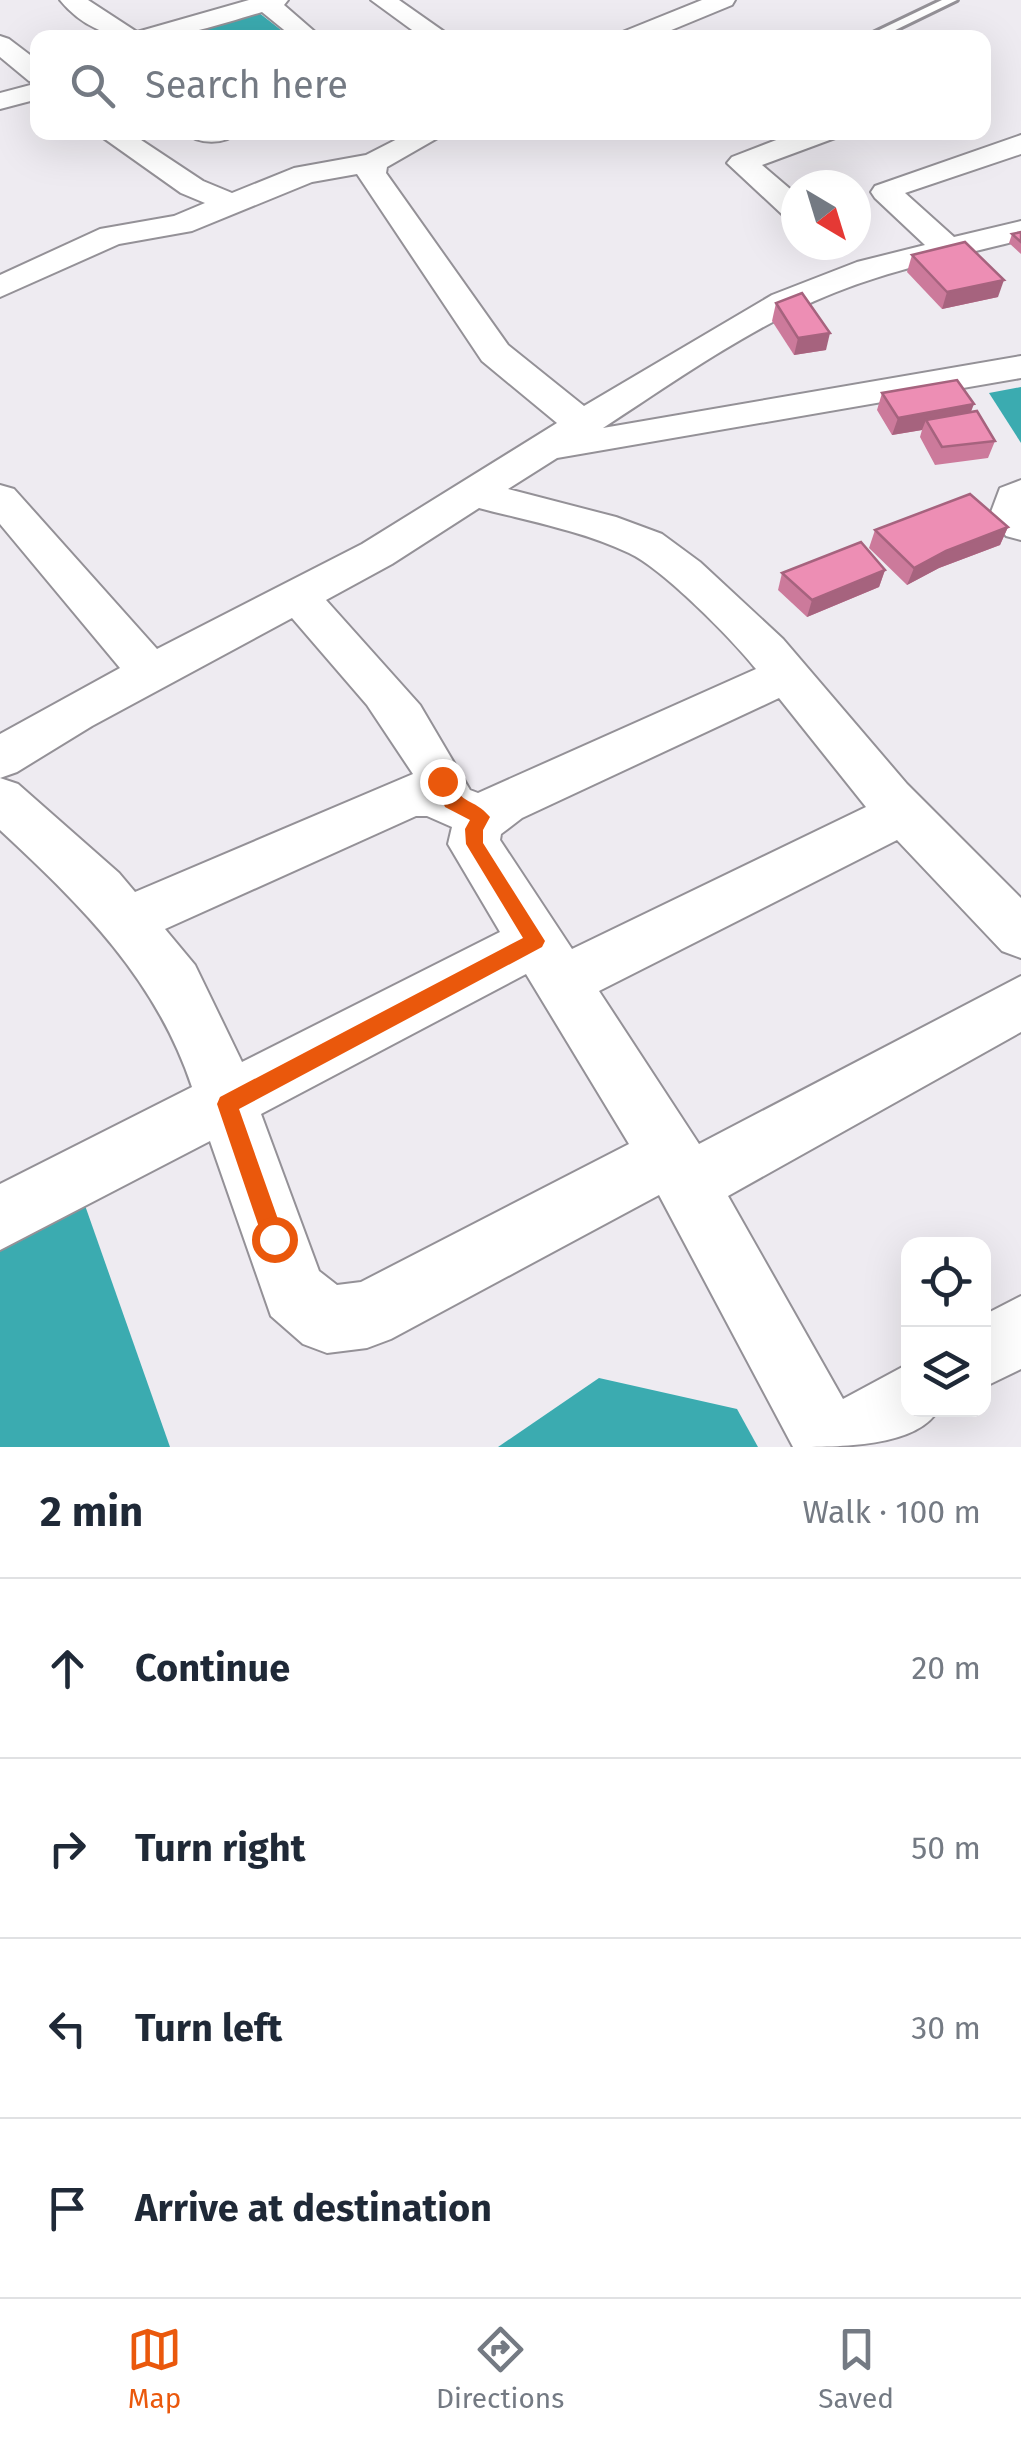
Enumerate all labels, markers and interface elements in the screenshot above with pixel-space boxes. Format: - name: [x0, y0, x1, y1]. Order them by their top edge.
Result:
- search box: [30, 30, 991, 140]
- icon: search: [65, 58, 120, 113]
- text: Search here: [145, 62, 348, 108]
- north arrow: [781, 170, 871, 260]
- route end: [420, 759, 466, 805]
- route start: [252, 1217, 298, 1263]
- map controls: [901, 1237, 991, 1417]
- button: locate: [901, 1237, 991, 1327]
- button: layers: [901, 1327, 991, 1417]
- text: 2 min: [40, 1487, 143, 1537]
- text: Walk · 100 m: [803, 1493, 981, 1531]
- icon: ahead: [40, 1641, 95, 1696]
- text: Continue: [135, 1645, 290, 1691]
- text: 20 m: [911, 1649, 981, 1687]
- icon: right: [40, 1821, 95, 1876]
- text: Turn right: [135, 1825, 305, 1871]
- text: 50 m: [911, 1829, 981, 1867]
- icon: left: [40, 2001, 95, 2056]
- text: Turn left: [135, 2005, 282, 2051]
- text: 30 m: [911, 2009, 981, 2047]
- icon: arrive: [40, 2181, 95, 2236]
- text: Arrive at destination: [135, 2185, 492, 2231]
- tab: Map: [127, 2322, 182, 2415]
- tab: Directions: [436, 2322, 564, 2415]
- tab: Saved: [818, 2322, 894, 2415]

